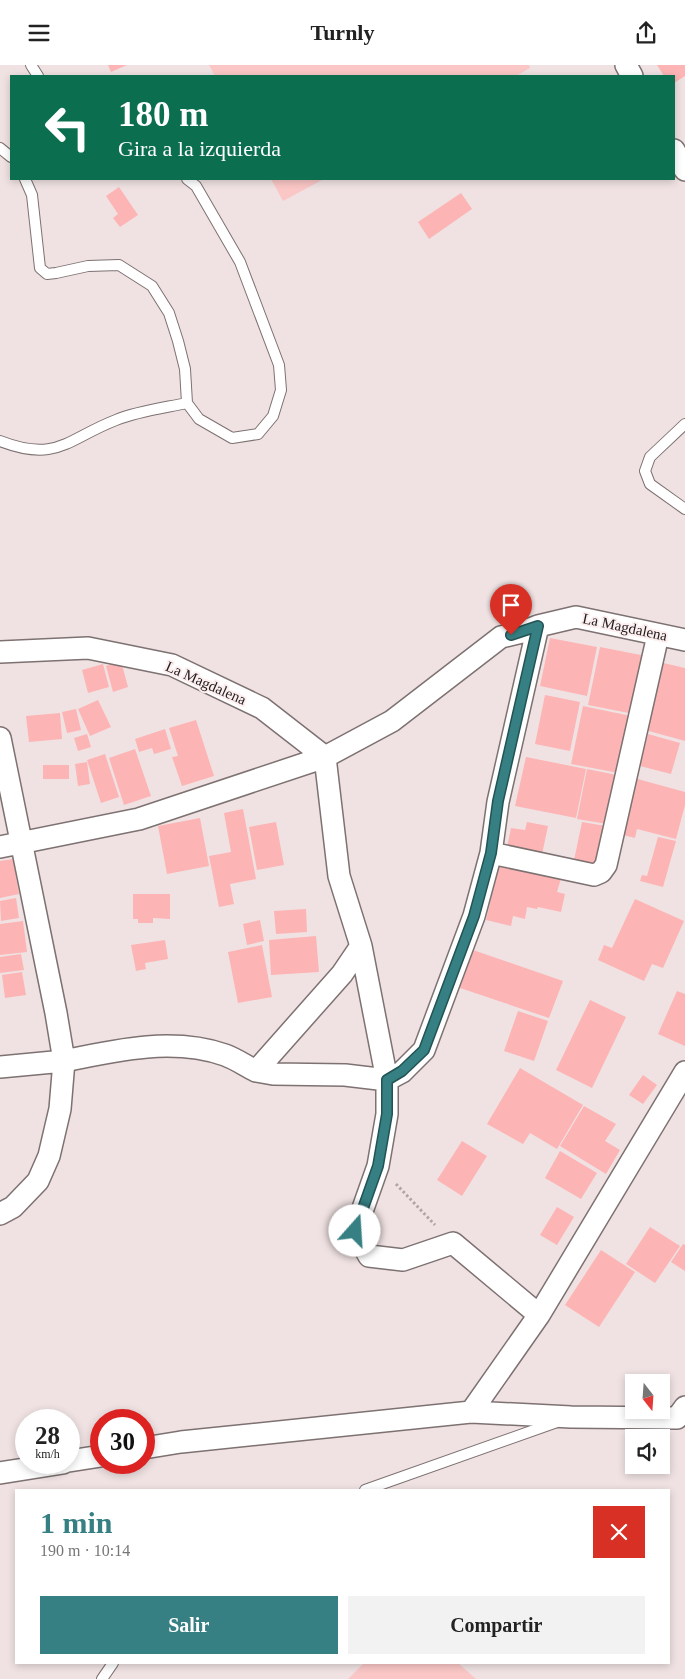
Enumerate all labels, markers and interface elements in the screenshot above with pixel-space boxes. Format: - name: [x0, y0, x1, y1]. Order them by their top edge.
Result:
- icon: menu: [25, 19, 53, 47]
- icon: share: [632, 19, 660, 47]
- text: Turnly: [310, 20, 375, 45]
- icon: left: [35, 95, 100, 160]
- text: 180 m: [118, 95, 208, 134]
- text: Gira a la izquierda: [118, 136, 281, 161]
- pin: [490, 584, 532, 635]
- icon: arrive: [497, 591, 525, 619]
- street label: La Magdalena: [581, 610, 669, 644]
- street label: La Magdalena: [163, 658, 249, 708]
- position arrow: [328, 1204, 380, 1256]
- north arrow: [625, 1374, 670, 1419]
- map controls: [625, 1374, 670, 1474]
- speed limit sign: 30: [90, 1409, 155, 1474]
- text: 28: [35, 1422, 60, 1449]
- button: sound: [625, 1429, 670, 1474]
- text: km/h: [35, 1447, 60, 1461]
- text: 1 min: [40, 1506, 113, 1539]
- button: close: [593, 1506, 645, 1558]
- text: 190 m · 10:14: [40, 1542, 130, 1559]
- button: Salir: [40, 1596, 338, 1654]
- button: Compartir: [348, 1596, 645, 1654]

